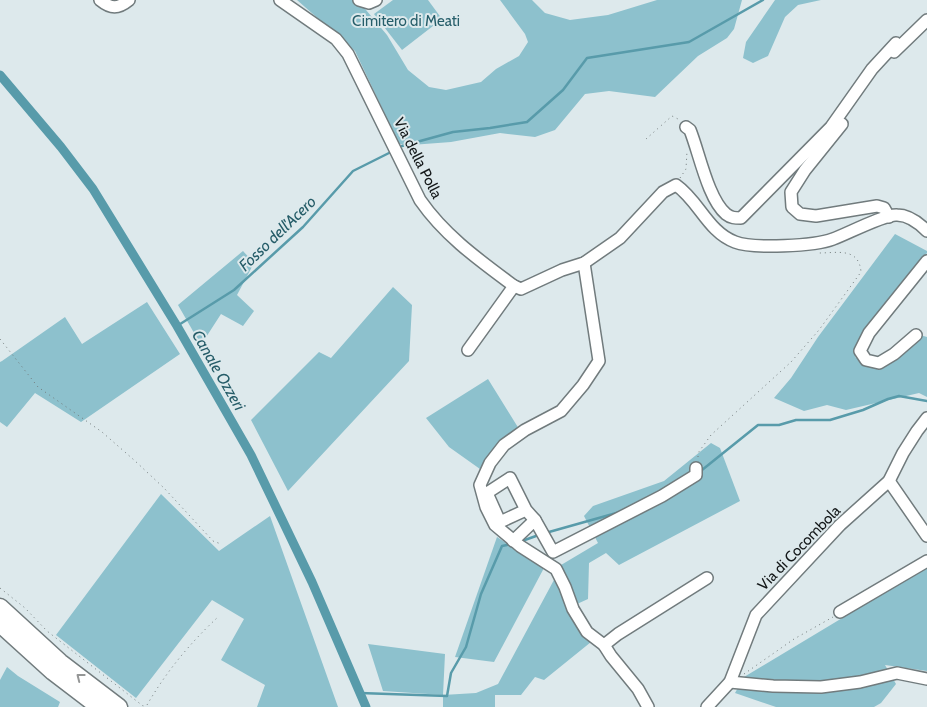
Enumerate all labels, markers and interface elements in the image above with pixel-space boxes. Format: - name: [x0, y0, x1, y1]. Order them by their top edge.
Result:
- park label: Cimitero di Meati: [352, 12, 460, 30]
- street label: Via della Polla: [390, 115, 446, 202]
- water label: Fosso dell'Acero: [235, 192, 320, 275]
- water label: Canale Ozzeri: [188, 327, 249, 414]
- street label: Via di Cocombola: [754, 501, 845, 594]
- one-way arrow: [77, 675, 86, 683]

